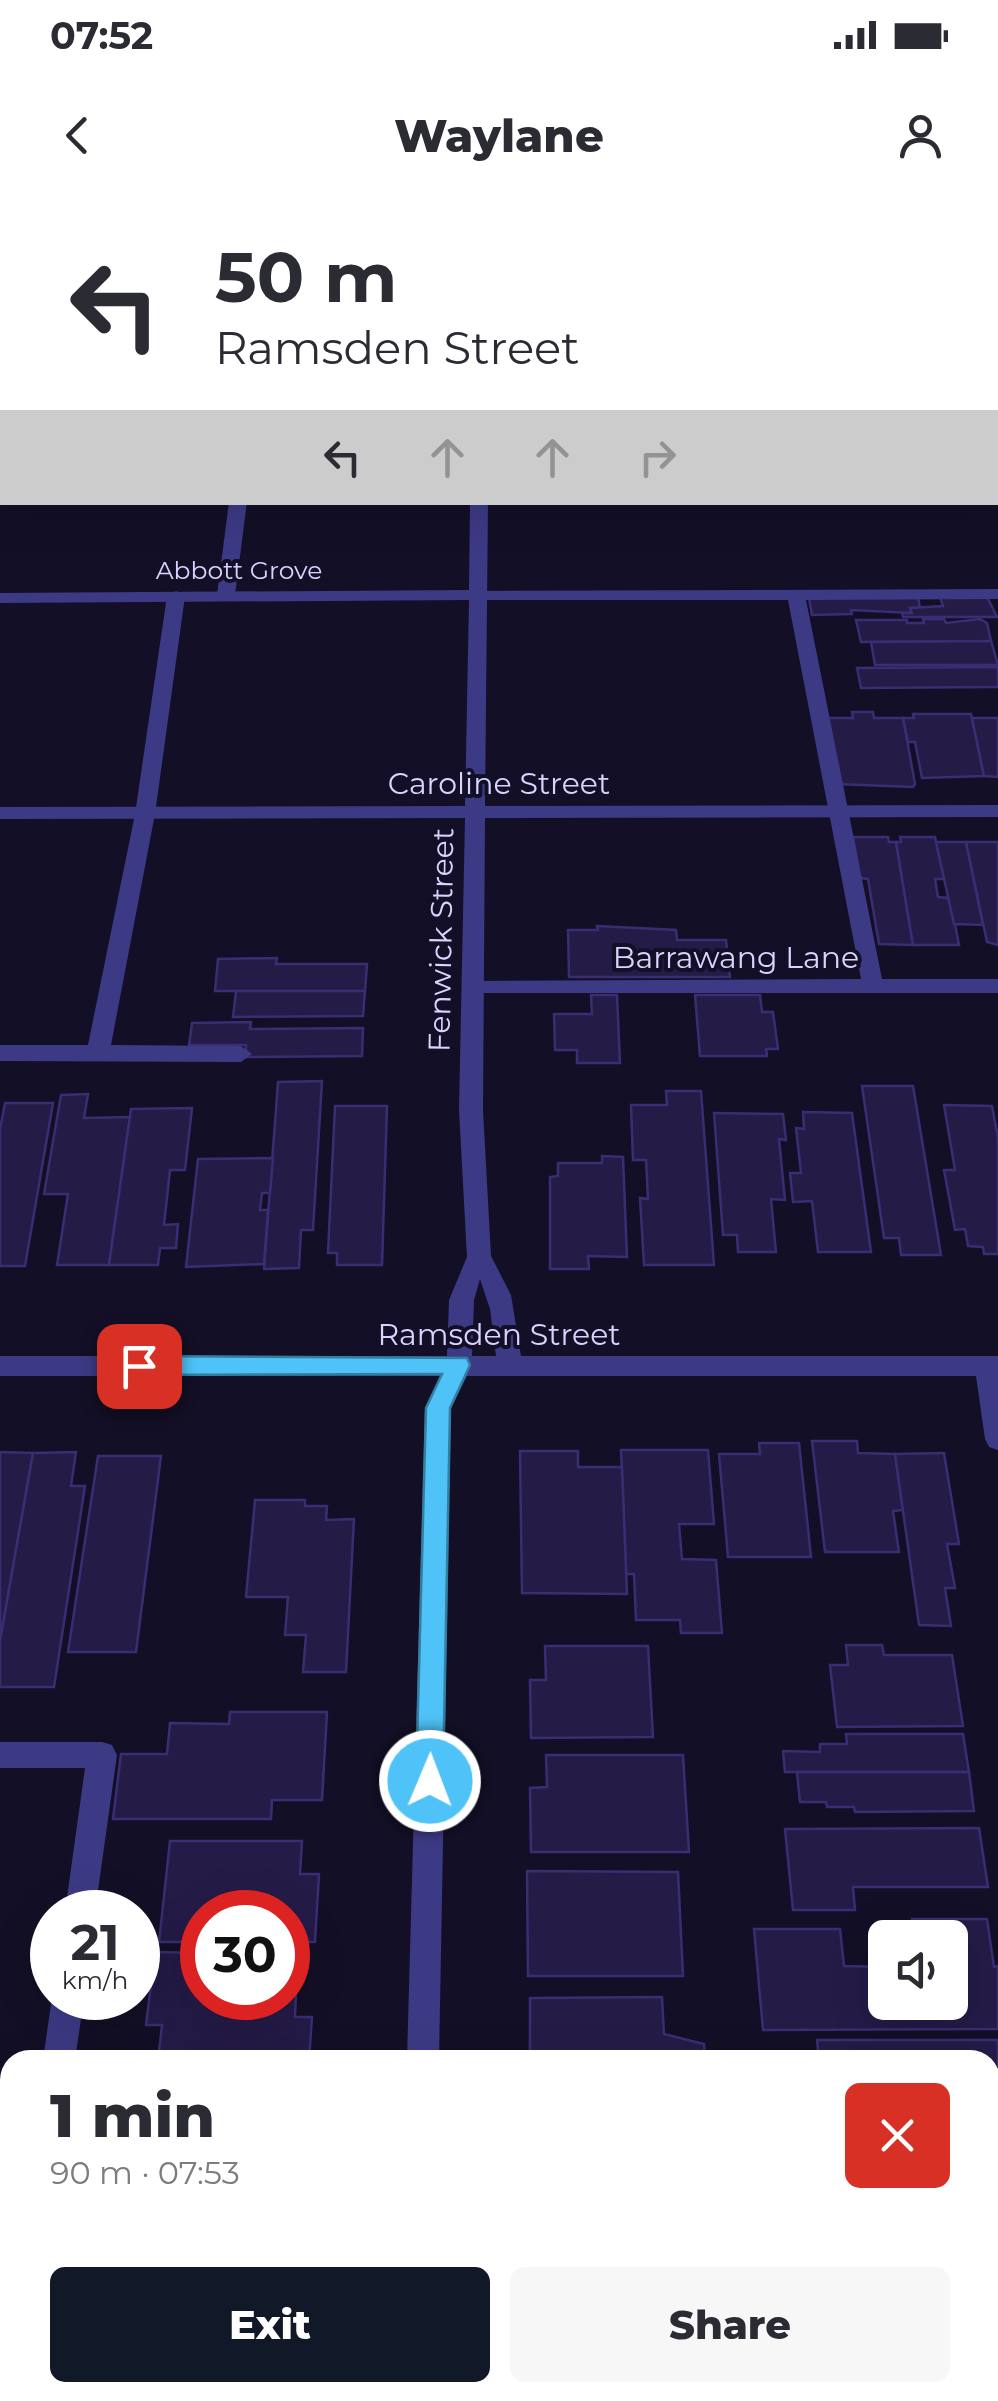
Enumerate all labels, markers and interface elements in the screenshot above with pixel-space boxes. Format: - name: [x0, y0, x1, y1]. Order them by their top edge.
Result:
- text: 07:52: [50, 12, 153, 59]
- icon: back: [50, 108, 105, 163]
- text: Waylane: [394, 108, 604, 163]
- icon: person: [893, 108, 948, 163]
- text: 50 m: [215, 234, 397, 320]
- icon: left: [50, 240, 180, 370]
- text: Ramsden Street: [215, 320, 580, 375]
- icon: left: [315, 430, 370, 485]
- icon: ahead: [420, 430, 475, 485]
- icon: ahead: [525, 430, 580, 485]
- icon: right: [630, 430, 685, 485]
- street label: Abbott Grove: [156, 555, 322, 585]
- street label: Caroline Street: [388, 765, 610, 802]
- street label: Fenwick Street: [421, 828, 461, 1052]
- street label: Barrawang Lane: [613, 939, 859, 976]
- street label: Ramsden Street: [377, 1316, 621, 1353]
- pin: [97, 1324, 182, 1409]
- icon: arrive: [112, 1339, 167, 1394]
- position arrow: [378, 1729, 482, 1833]
- speed limit sign: 30: [180, 1890, 310, 2020]
- text: 21: [70, 1912, 120, 1973]
- map controls: [868, 1920, 968, 2020]
- button: sound: [868, 1920, 968, 2020]
- text: km/h: [62, 1965, 128, 1995]
- text: 1 min: [50, 2079, 215, 2152]
- button: close: [845, 2083, 950, 2188]
- text: 90 m · 07:53: [50, 2153, 240, 2192]
- button: Exit: [50, 2267, 490, 2382]
- button: Share: [510, 2267, 950, 2382]

